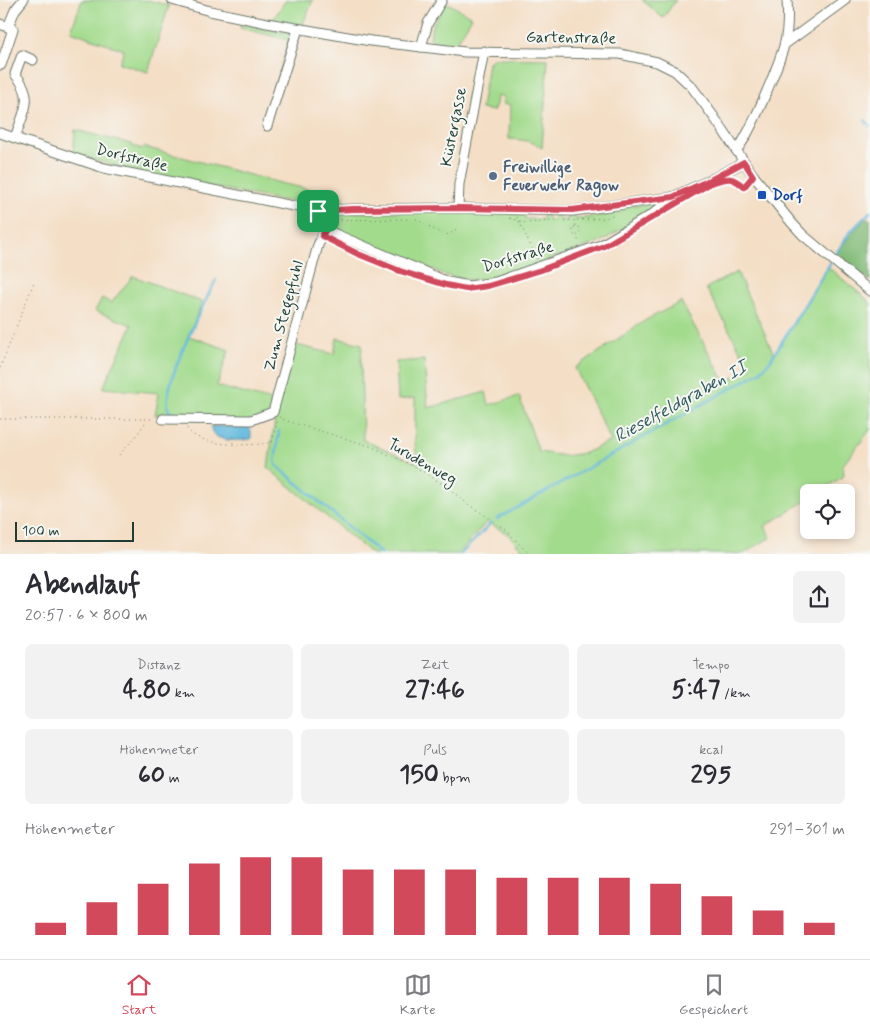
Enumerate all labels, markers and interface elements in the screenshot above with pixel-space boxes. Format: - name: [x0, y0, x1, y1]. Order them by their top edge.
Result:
- street label: Gartenstraße: [526, 27, 616, 49]
- street label: Küstergasse: [436, 85, 473, 169]
- street label: Dorfstraße: [94, 139, 170, 177]
- place label: Freiwillige Feuerwehr Ragow: [503, 157, 619, 198]
- marker: Freiwillige Feuerwehr Ragow: [487, 170, 499, 182]
- place label: Dorf: [772, 185, 803, 206]
- marker: Dorf: [756, 189, 768, 201]
- pin: [297, 190, 339, 232]
- icon: arrive: [304, 197, 332, 225]
- street label: Dorfstraße: [480, 236, 556, 278]
- street label: Zum Stegepfuhl: [259, 258, 310, 374]
- water label: Rieselfeldgraben II: [610, 354, 754, 449]
- street label: Turudenweg: [383, 434, 461, 491]
- map controls: [800, 484, 855, 539]
- button: locate: [800, 484, 855, 539]
- scale bar: [15, 519, 134, 542]
- text: 100 m: [22, 522, 60, 540]
- text: Abendlauf: [25, 567, 140, 604]
- button: share: [793, 571, 845, 623]
- text: 20:57 · 6 × 800 m: [25, 605, 148, 626]
- text: Distanz: [137, 656, 181, 674]
- text: Zeit: [421, 656, 449, 674]
- text: Tempo: [692, 656, 730, 674]
- text: 4.80: [123, 674, 171, 707]
- text: 27:46: [405, 674, 465, 707]
- text: 5:47: [671, 674, 720, 707]
- text: km: [171, 684, 195, 702]
- text: /km: [720, 684, 751, 702]
- text: Höhenmeter: [120, 741, 198, 759]
- text: Puls: [423, 741, 447, 759]
- text: kcal: [699, 741, 723, 759]
- text: 60: [138, 759, 165, 792]
- text: 150: [399, 759, 439, 792]
- text: 295: [690, 759, 732, 792]
- text: m: [165, 769, 180, 787]
- text: bpm: [439, 769, 471, 787]
- text: Höhenmeter: [25, 819, 115, 840]
- text: 291–301 m: [769, 819, 845, 840]
- tab: Start: [122, 971, 156, 1019]
- tab: Karte: [400, 971, 436, 1019]
- tab: Gespeichert: [679, 971, 748, 1019]

